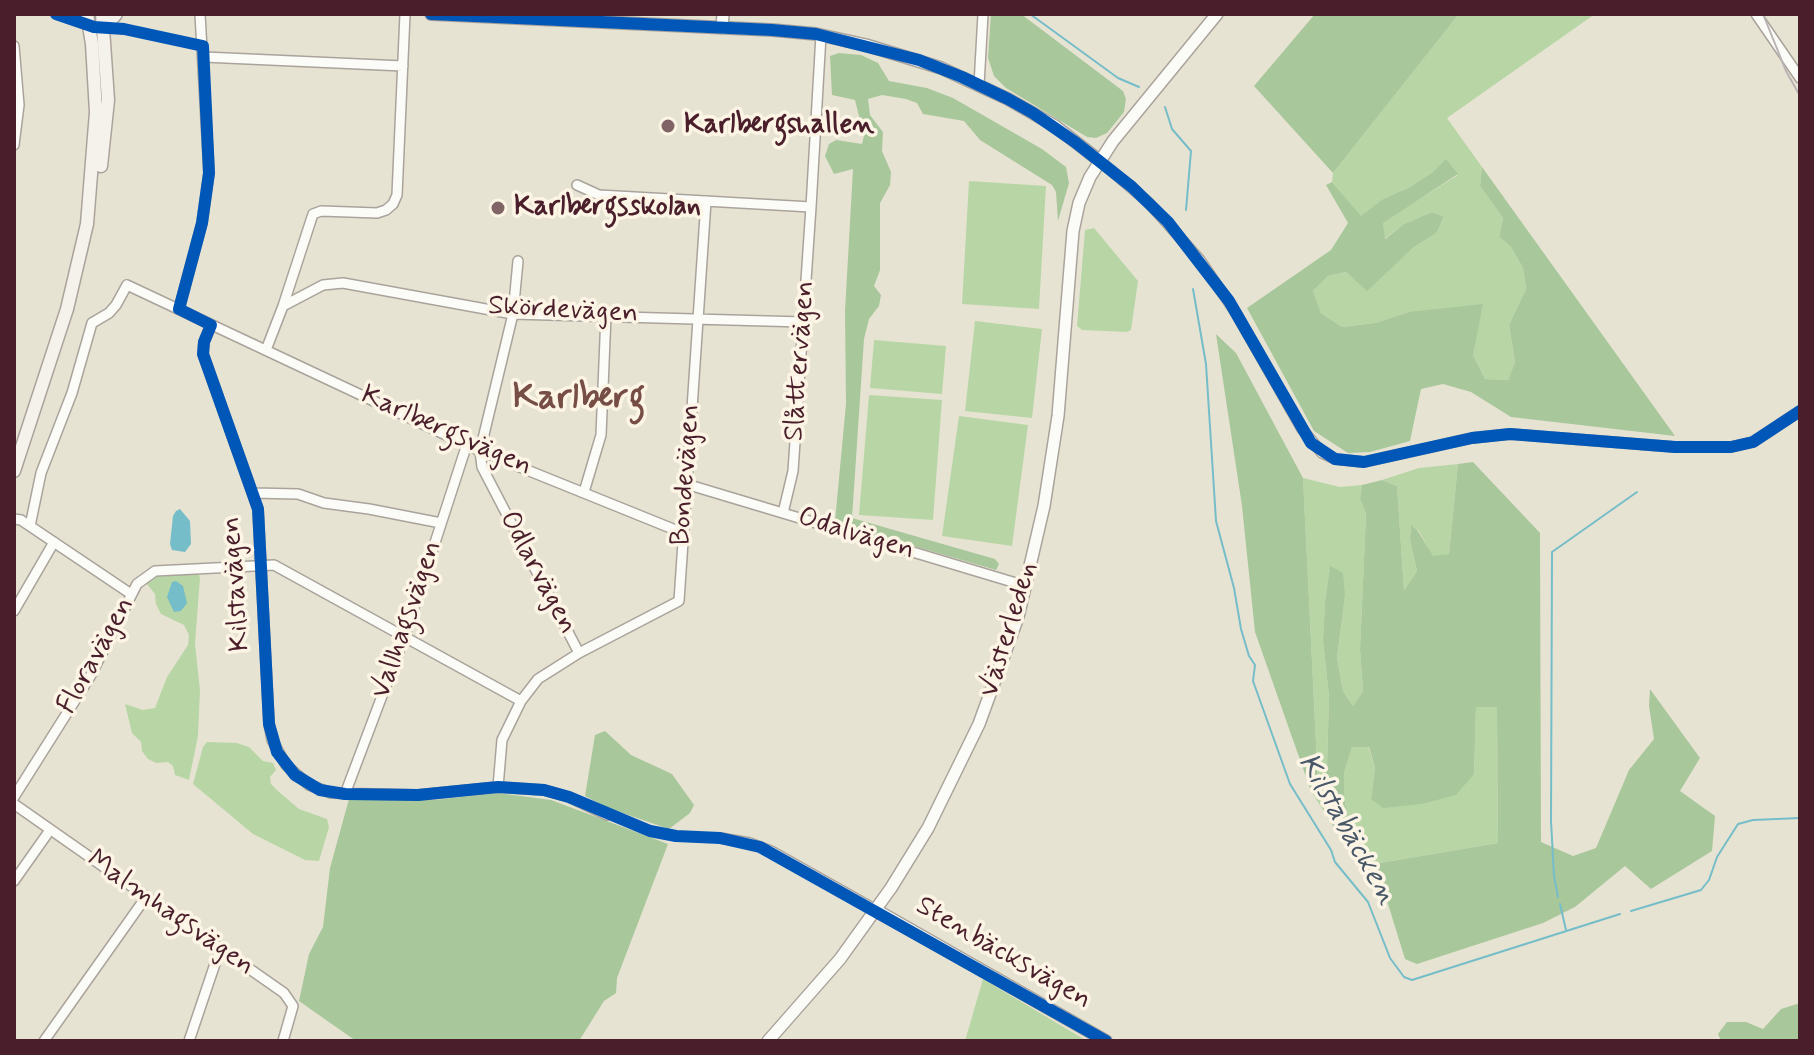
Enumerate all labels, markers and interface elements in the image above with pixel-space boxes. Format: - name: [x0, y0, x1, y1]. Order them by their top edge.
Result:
- place label: Karlbergshallen: [684, 109, 874, 143]
- marker: Karlbergshallen: [659, 117, 677, 135]
- place label: Karlbergsskolan: [514, 191, 701, 225]
- marker: Karlbergsskolan: [489, 199, 507, 217]
- street label: Slåttervägen: [779, 280, 823, 442]
- street label: Skördevägen: [487, 290, 639, 332]
- district label: Karlberg: [513, 377, 645, 421]
- street label: Karlbergsvägen: [355, 379, 537, 485]
- street label: Bondevägen: [665, 403, 709, 547]
- street label: Odalvägen: [794, 501, 918, 569]
- street label: Odlarvägen: [491, 506, 583, 640]
- street label: Kilstavägen: [216, 515, 258, 653]
- street label: Vallhagsvägen: [365, 537, 451, 703]
- street label: Västerleden: [974, 558, 1046, 702]
- street label: Floravägen: [51, 592, 143, 720]
- water label: Kilstabäcken: [1288, 748, 1404, 912]
- street label: Malmhagsvägen: [80, 844, 260, 984]
- street label: Stenbäcksvägen: [909, 890, 1097, 1018]

